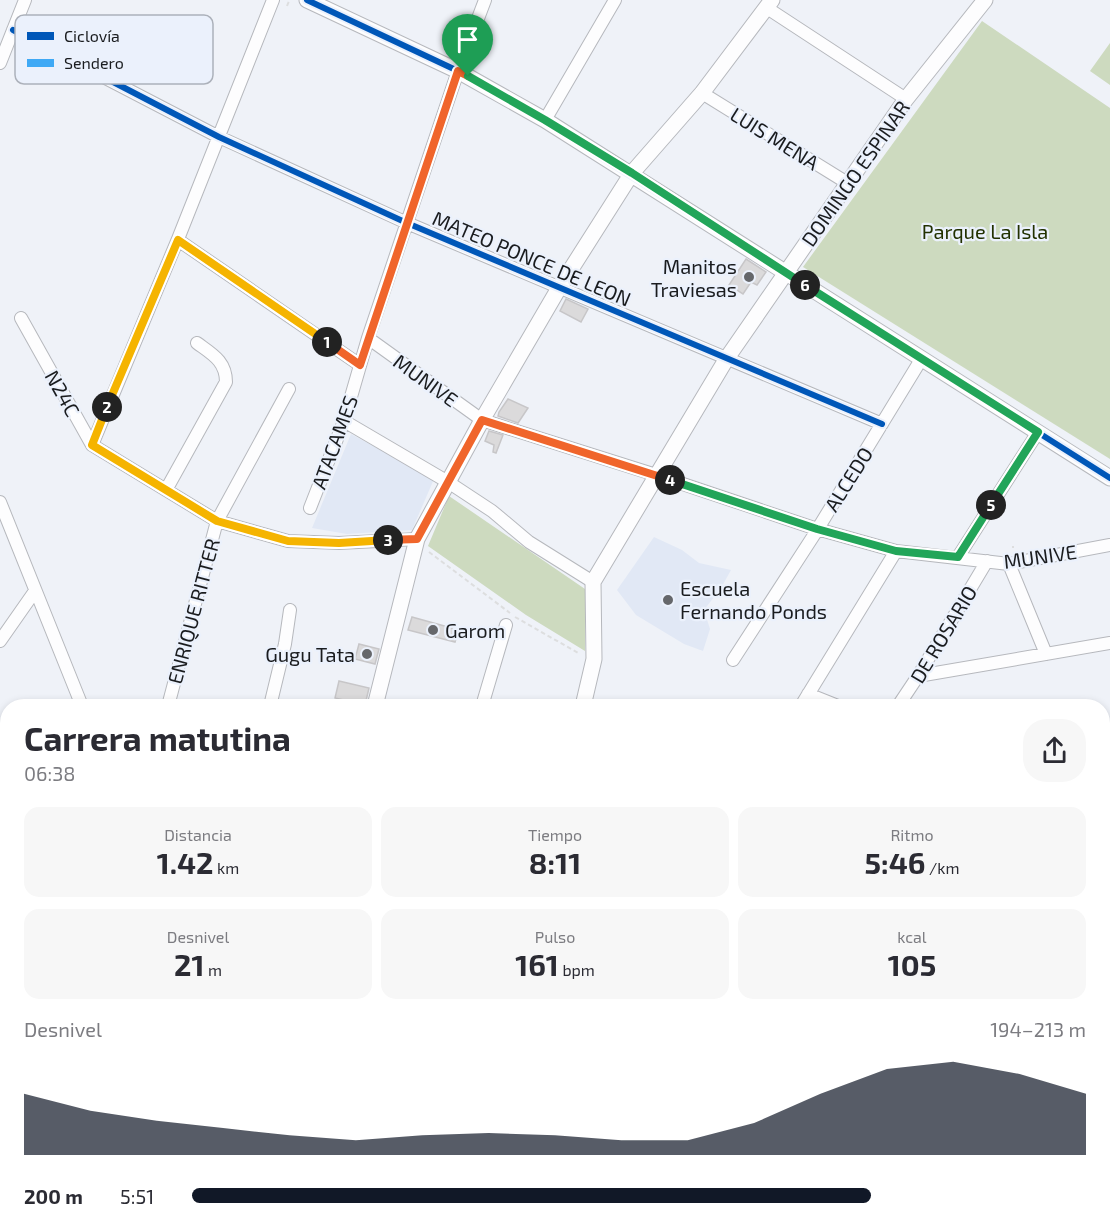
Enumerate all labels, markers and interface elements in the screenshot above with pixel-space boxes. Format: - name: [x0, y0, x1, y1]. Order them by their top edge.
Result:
- pin: [442, 14, 493, 76]
- legend: [15, 15, 213, 84]
- icon: arrive: [451, 23, 484, 56]
- text: Ciclovía: [64, 26, 120, 45]
- text: Sendero: [64, 53, 124, 72]
- street label: DOMINGO ESPINAR: [796, 96, 914, 250]
- street label: LUIS MENA: [726, 101, 824, 175]
- street label: MATEO PONCE DE LEON: [429, 205, 635, 311]
- park label: Parque La Isla: [922, 219, 1048, 243]
- place label: Manitos Traviesas: [651, 254, 737, 301]
- marker: Manitos Traviesas: [742, 270, 756, 284]
- pin: 6: [790, 270, 820, 300]
- text: 6: [800, 275, 810, 294]
- pin: 1: [312, 327, 342, 357]
- text: 1: [324, 332, 330, 351]
- street label: MUNIVE: [389, 349, 463, 411]
- street label: N24C: [41, 366, 85, 420]
- pin: 2: [92, 392, 122, 422]
- street label: ATACAMES: [306, 392, 362, 492]
- text: 2: [102, 397, 112, 416]
- street label: ALCEDO: [819, 442, 877, 516]
- pin: 4: [655, 465, 685, 495]
- text: 4: [665, 470, 675, 489]
- pin: 5: [976, 490, 1006, 520]
- text: 5: [987, 495, 995, 514]
- pin: 3: [373, 525, 403, 555]
- text: 3: [383, 530, 393, 549]
- street label: ENRIQUE RITTER: [162, 536, 224, 686]
- street label: MUNIVE: [1002, 539, 1078, 573]
- place label: Escuela Fernando Ponds: [680, 576, 827, 623]
- street label: DE ROSARIO: [905, 581, 981, 687]
- marker: Escuela Fernando Ponds: [661, 593, 675, 607]
- place label: Garom: [445, 618, 505, 642]
- marker: Garom: [426, 623, 440, 637]
- place label: Gugu Tata: [265, 642, 355, 666]
- marker: Gugu Tata: [360, 647, 374, 661]
- text: Carrera matutina: [24, 718, 291, 758]
- button: share: [1023, 719, 1086, 782]
- text: 06:38: [24, 761, 75, 785]
- text: Distancia: [164, 825, 232, 844]
- text: Tiempo: [528, 825, 582, 844]
- text: Ritmo: [890, 825, 934, 844]
- text: 1.42: [157, 844, 213, 880]
- text: 8:11: [529, 844, 581, 880]
- text: 5:46: [864, 844, 926, 880]
- text: km: [213, 858, 239, 877]
- text: /km: [926, 858, 960, 877]
- text: Desnivel: [167, 927, 229, 946]
- text: Pulso: [535, 927, 575, 946]
- text: kcal: [897, 927, 927, 946]
- text: 21: [174, 946, 204, 982]
- text: 161: [515, 946, 559, 982]
- text: 105: [888, 946, 936, 982]
- text: m: [204, 960, 222, 979]
- text: bpm: [559, 960, 595, 979]
- text: Desnivel: [24, 1017, 102, 1041]
- text: 194–213 m: [990, 1017, 1086, 1041]
- text: 200 m: [24, 1184, 83, 1208]
- text: 5:51: [120, 1184, 154, 1208]

